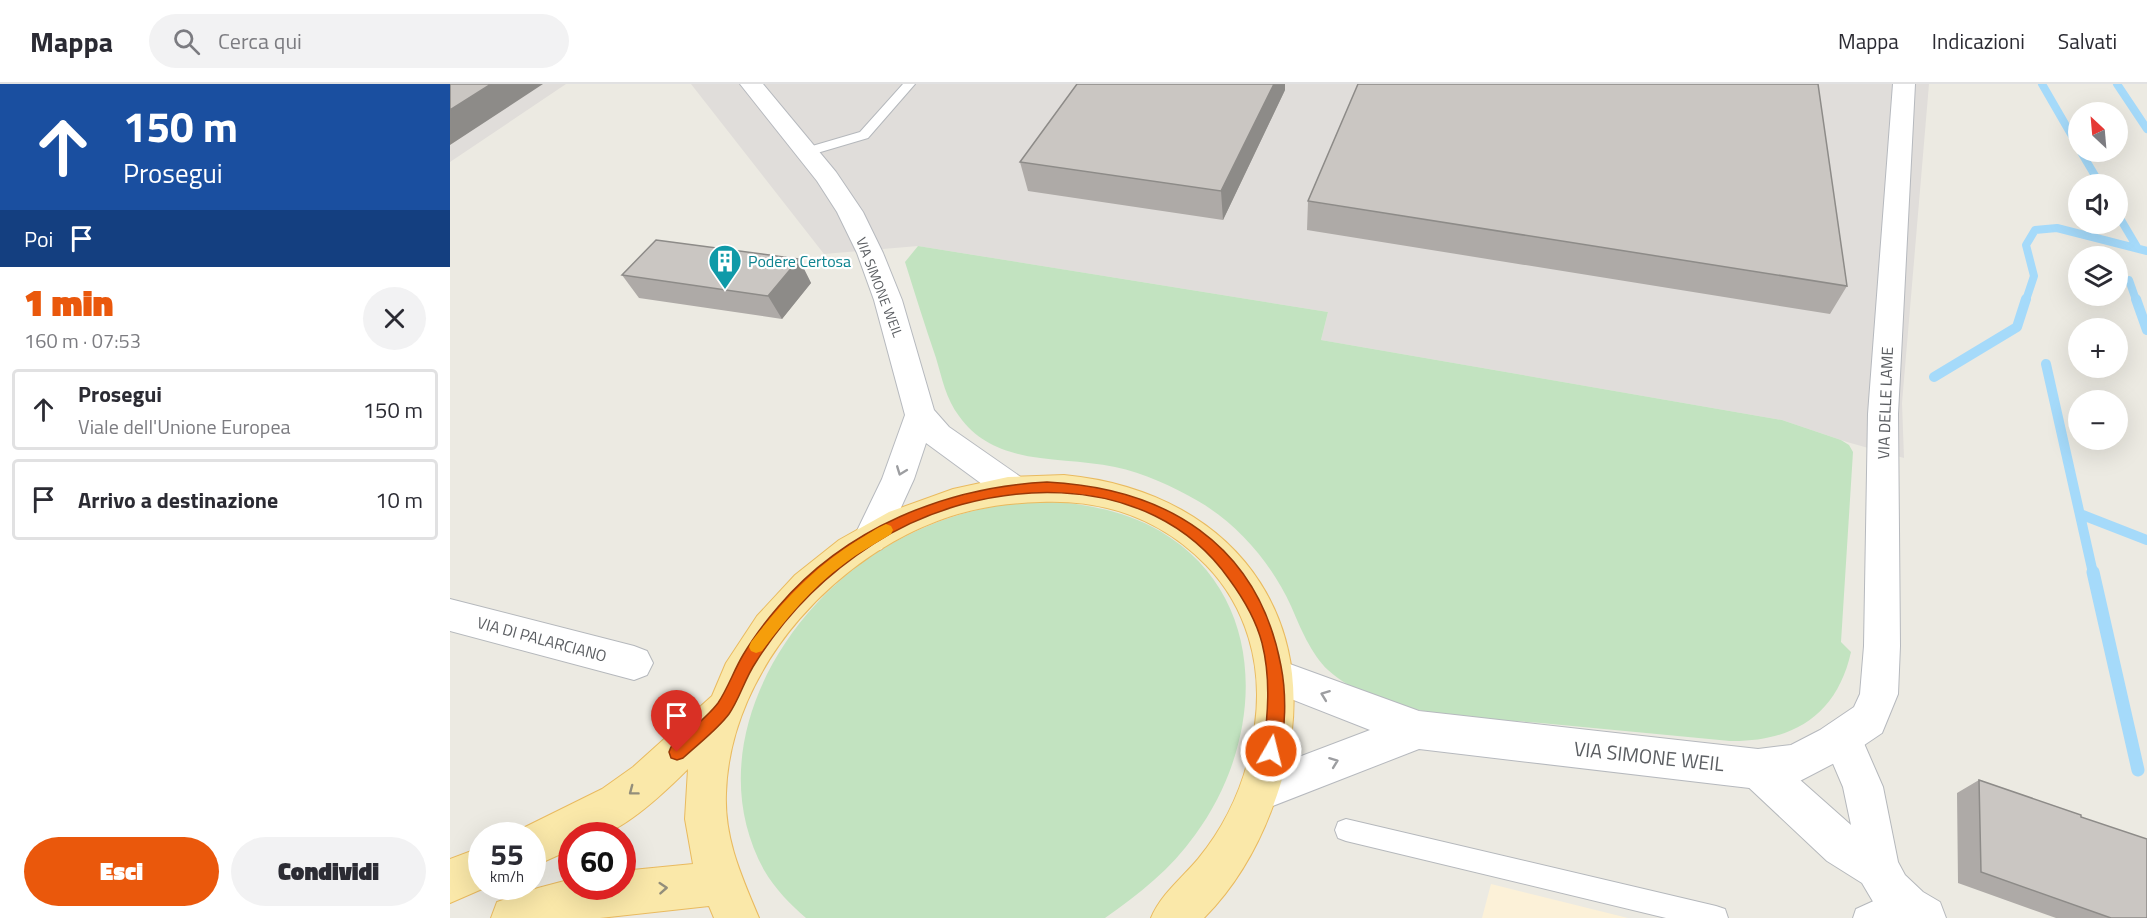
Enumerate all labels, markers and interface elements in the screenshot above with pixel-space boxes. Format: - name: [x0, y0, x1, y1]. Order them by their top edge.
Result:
- search box: [149, 14, 569, 68]
- text: Mappa: [30, 20, 113, 63]
- text: Cerca qui: [218, 24, 302, 58]
- icon: search: [170, 25, 203, 58]
- text: Mappa: [1838, 25, 1899, 57]
- text: Indicazioni: [1932, 25, 2025, 57]
- text: Salvati: [2058, 25, 2117, 57]
- text: 150 m: [123, 94, 238, 158]
- north arrow: [2068, 102, 2128, 162]
- map controls: [2068, 102, 2128, 450]
- icon: ahead: [24, 108, 102, 186]
- text: Prosegui: [123, 152, 223, 193]
- button: sound: [2068, 174, 2128, 234]
- text: Poi: [24, 222, 53, 256]
- icon: arrive: [65, 222, 98, 255]
- street label: VIA SIMONE WEIL: [851, 234, 909, 340]
- building icon: Podere Certosa: [707, 243, 743, 290]
- button: layers: [2068, 246, 2128, 306]
- place label: Podere Certosa: [748, 249, 851, 273]
- text: 1 min: [24, 275, 113, 330]
- button: close: [363, 287, 426, 350]
- button: +: [2068, 318, 2128, 378]
- text: 160 m · 07:53: [24, 325, 141, 356]
- street label: VIA DELLE LAME: [1871, 346, 1899, 460]
- text: Prosegui: [78, 377, 162, 411]
- button: −: [2068, 390, 2128, 450]
- icon: ahead: [27, 393, 60, 426]
- text: 150 m: [363, 393, 423, 427]
- text: Viale dell'Unione Europea: [78, 411, 291, 442]
- one-way arrow: [896, 465, 909, 475]
- icon: arrive: [27, 483, 60, 516]
- text: Arrivo a destinazione: [78, 483, 278, 517]
- text: 10 m: [375, 483, 423, 517]
- street label: VIA DI PALARCIANO: [475, 610, 609, 668]
- one-way arrow: [1320, 689, 1330, 702]
- pin: [651, 690, 702, 752]
- icon: arrive: [660, 699, 693, 732]
- position arrow: [1239, 719, 1303, 783]
- street label: VIA SIMONE WEIL: [1572, 733, 1726, 779]
- one-way arrow: [1328, 757, 1339, 770]
- one-way arrow: [629, 784, 640, 795]
- speed limit sign: 60: [558, 822, 636, 900]
- text: 55: [490, 831, 524, 877]
- button: Esci: [24, 837, 219, 906]
- button: Condividi: [231, 837, 426, 906]
- text: km/h: [490, 865, 524, 888]
- one-way arrow: [658, 882, 667, 895]

